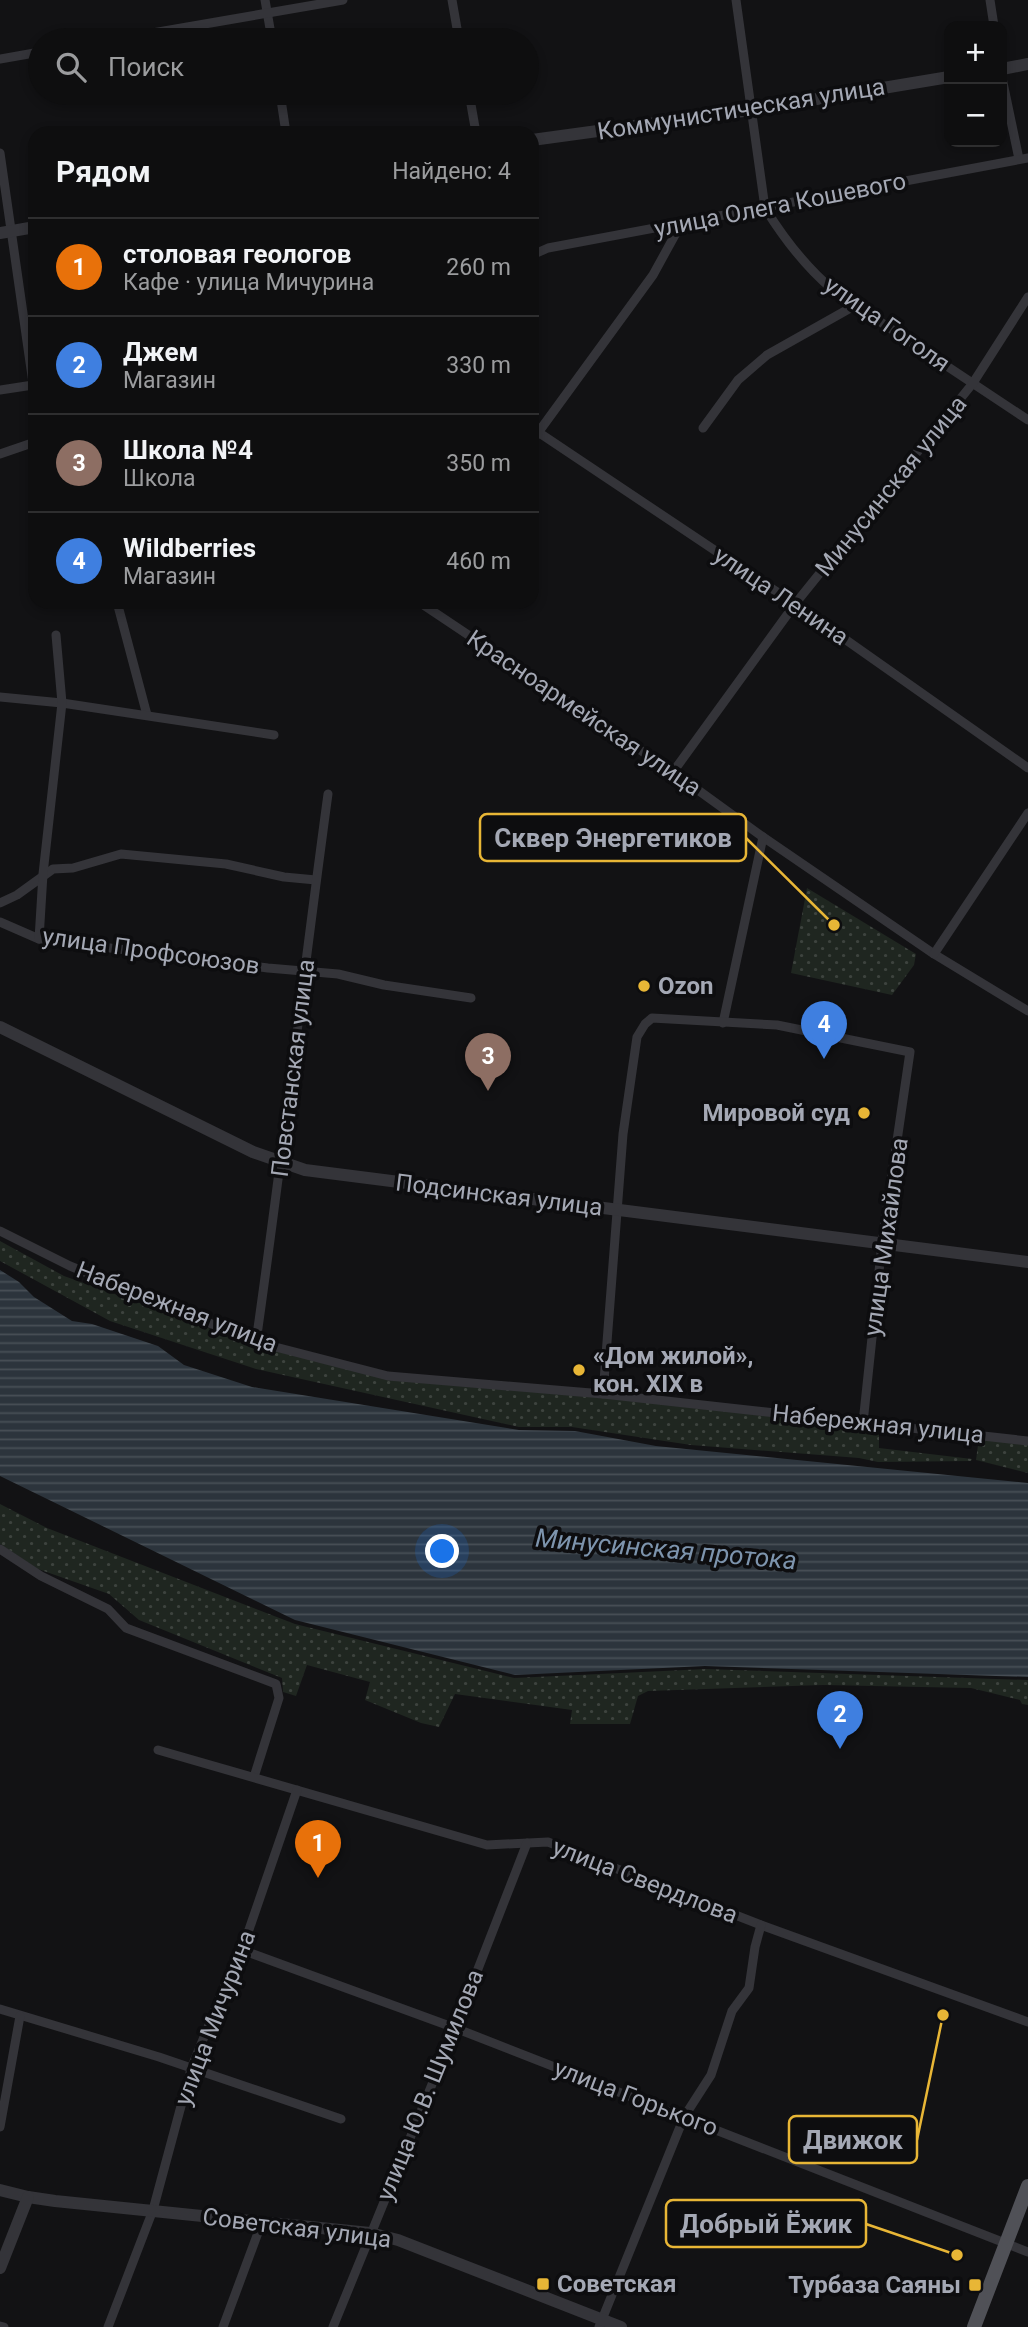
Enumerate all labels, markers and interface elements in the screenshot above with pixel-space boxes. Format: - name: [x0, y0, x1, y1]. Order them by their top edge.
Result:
- map controls: [944, 21, 1007, 147]
- button: +: [944, 21, 1007, 84]
- search box: [28, 28, 539, 105]
- icon: search: [52, 48, 90, 86]
- text: Поиск: [108, 52, 184, 82]
- street label: Коммунистическая улица: [595, 72, 887, 146]
- button: −: [944, 84, 1007, 147]
- text: Рядом: [56, 154, 151, 189]
- text: Найдено: 4: [392, 158, 511, 185]
- street label: улица Олега Кошевого: [652, 167, 908, 243]
- text: столовая геологов: [123, 239, 352, 269]
- text: 1: [72, 254, 86, 281]
- text: 260 m: [446, 254, 511, 281]
- text: Кафе · улица Мичурина: [123, 269, 374, 296]
- street label: улица Гоголя: [819, 270, 955, 378]
- text: Джем: [123, 337, 198, 367]
- text: 2: [72, 352, 86, 379]
- text: 330 m: [446, 352, 511, 379]
- text: Магазин: [123, 367, 216, 394]
- street label: Минусинская улица: [810, 390, 972, 582]
- text: Школа №4: [123, 435, 253, 465]
- text: 3: [72, 450, 86, 477]
- text: 350 m: [446, 450, 511, 477]
- text: Школа: [123, 465, 196, 492]
- text: Wildberries: [123, 533, 256, 563]
- street label: улица Ленина: [708, 541, 854, 651]
- text: 4: [72, 548, 86, 575]
- text: 460 m: [446, 548, 511, 575]
- text: Магазин: [123, 563, 216, 590]
- street label: Красноармейская улица: [462, 624, 706, 802]
- callout: Сквер Энергетиков: [480, 814, 746, 861]
- text: Сквер Энергетиков: [494, 823, 732, 853]
- street label: улица Профсоюзов: [41, 922, 261, 980]
- street label: Повстанская улица: [266, 958, 320, 1178]
- place label: Ozon: [658, 972, 714, 1000]
- marker: Ozon: [636, 978, 652, 994]
- pin: 4: [801, 1001, 847, 1059]
- pin: 3: [465, 1033, 511, 1091]
- place label: Мировой суд: [703, 1099, 850, 1127]
- marker: Мировой суд: [856, 1105, 872, 1121]
- street label: улица Михайлова: [858, 1136, 914, 1338]
- street label: Подсинская улица: [394, 1168, 604, 1222]
- street label: Набережная улица: [73, 1256, 281, 1358]
- place label: «Дом жилой», кон. ХIХ в: [593, 1342, 753, 1398]
- marker: «Дом жилой», кон. ХIХ в: [571, 1362, 587, 1378]
- street label: Набережная улица: [771, 1399, 985, 1449]
- water label: Минусинская протока: [534, 1523, 798, 1575]
- your location: [425, 1534, 459, 1568]
- pin: 2: [817, 1691, 863, 1749]
- pin: 1: [295, 1820, 341, 1878]
- street label: улица Свердлова: [548, 1833, 742, 1929]
- street label: улица Мичурина: [169, 1926, 261, 2110]
- street label: улица Ю.В. Шумилова: [371, 1965, 489, 2205]
- street label: улица Горького: [550, 2054, 722, 2142]
- callout: Движок: [789, 2116, 917, 2163]
- text: Движок: [803, 2125, 903, 2155]
- callout: Добрый Ёжик: [666, 2200, 866, 2247]
- street label: Советская улица: [201, 2203, 393, 2253]
- text: Добрый Ёжик: [680, 2209, 853, 2239]
- place label: Советская: [557, 2270, 676, 2298]
- place label: Турбаза Саяны: [788, 2271, 961, 2299]
- marker: Советская: [535, 2276, 551, 2292]
- marker: Турбаза Саяны: [967, 2277, 983, 2293]

